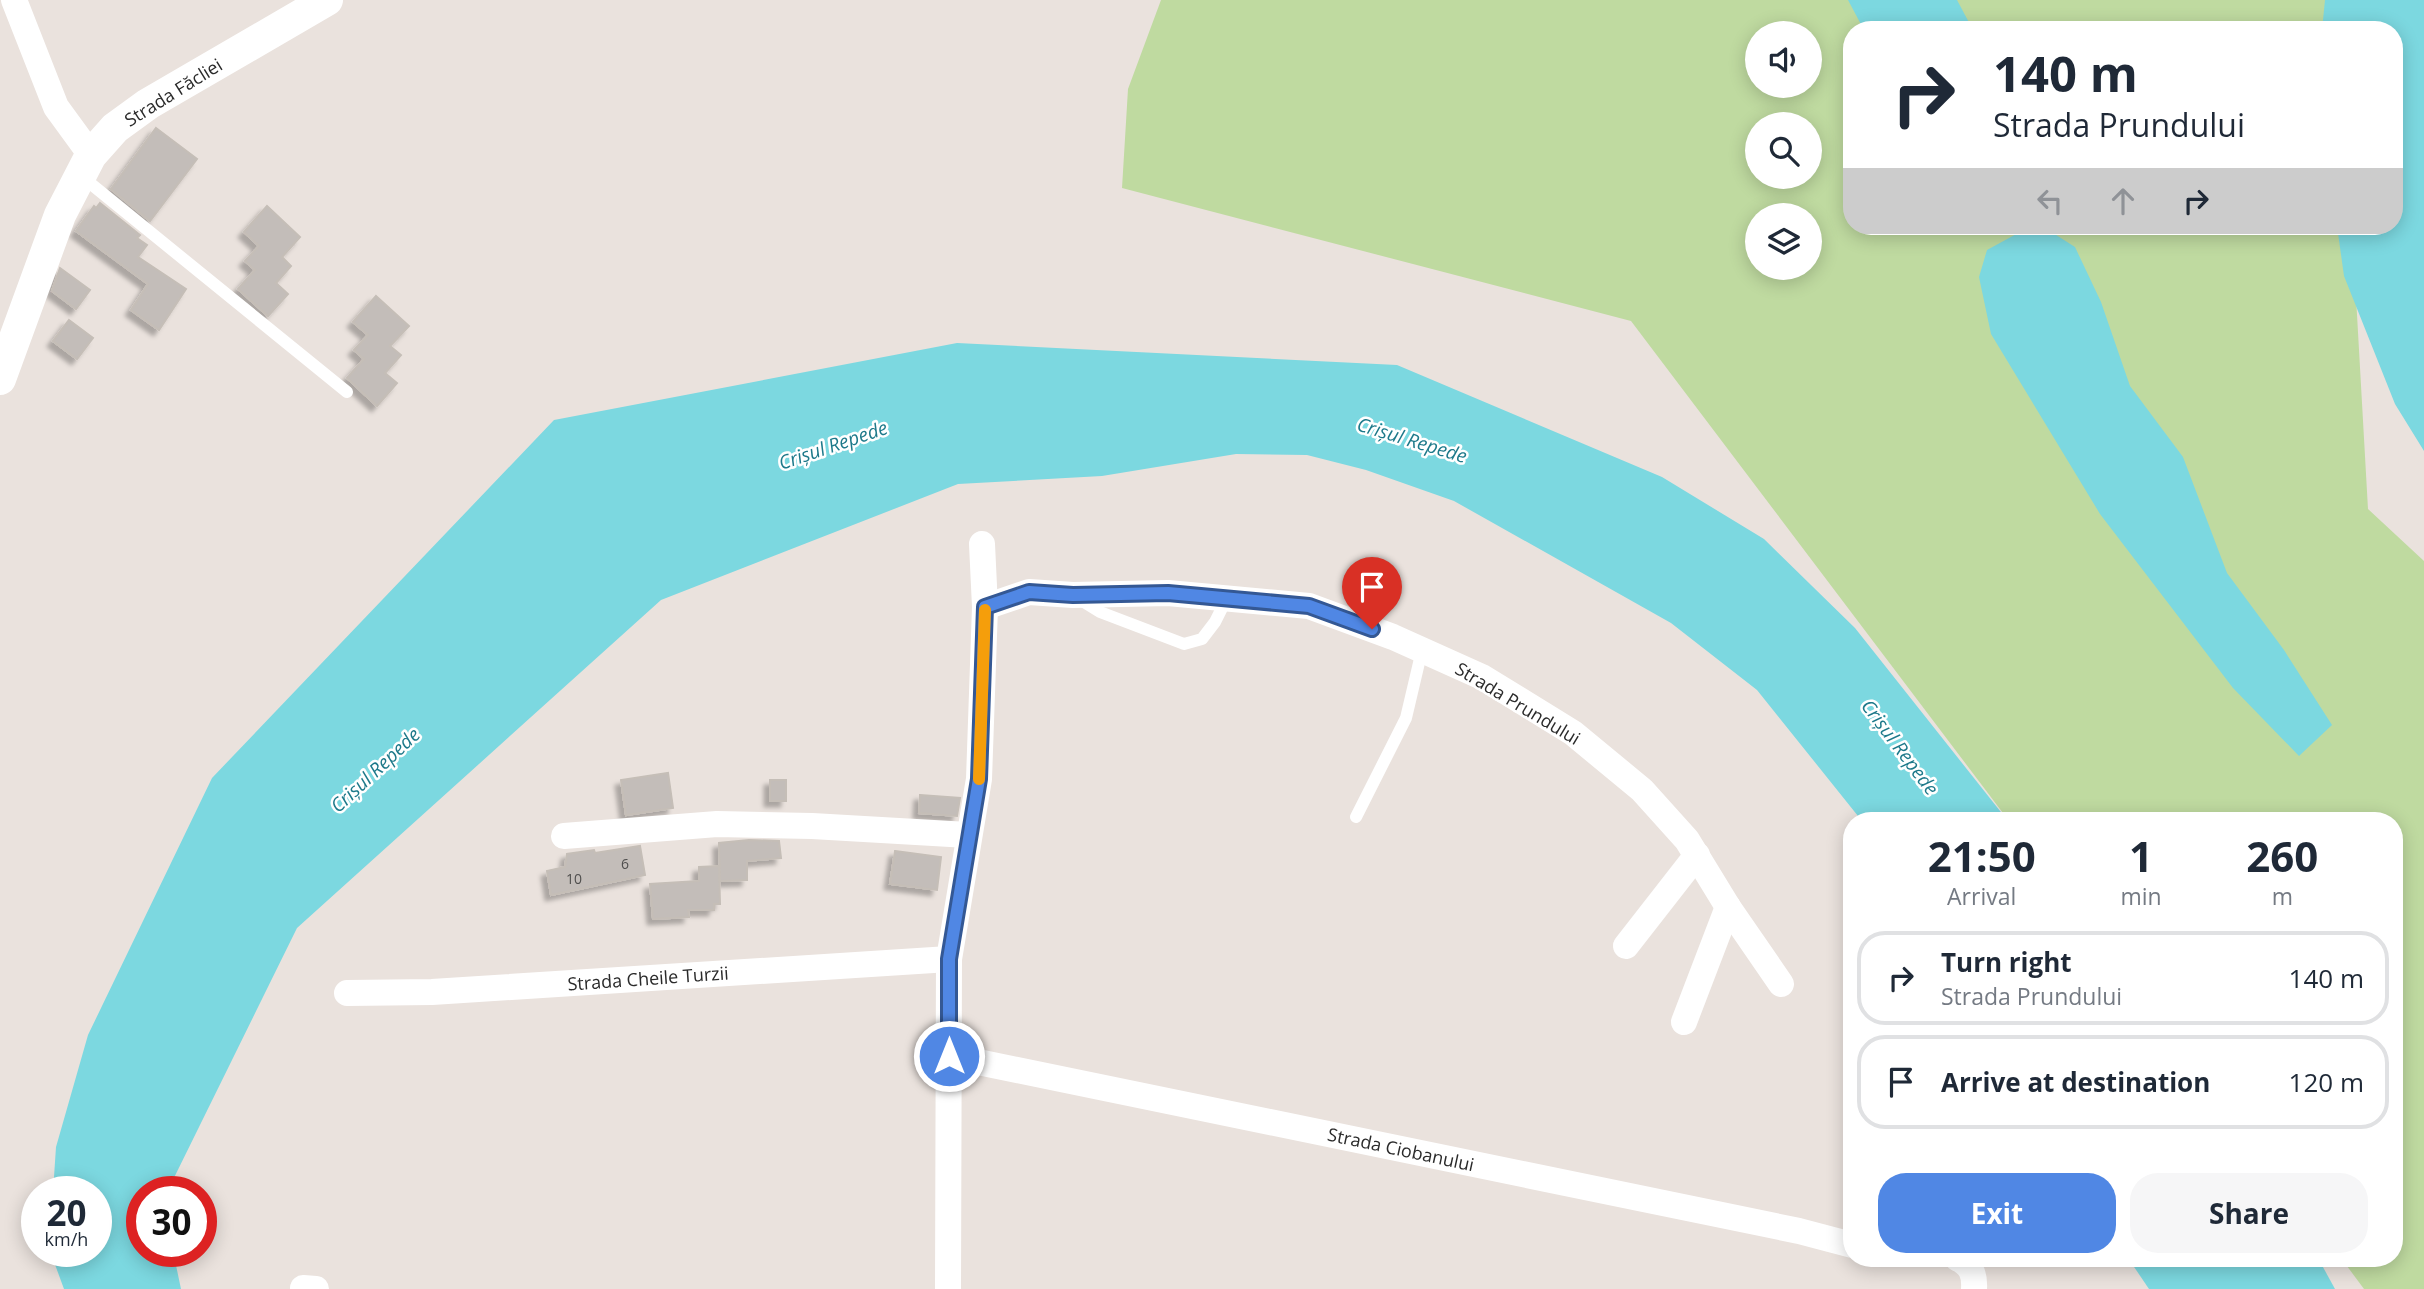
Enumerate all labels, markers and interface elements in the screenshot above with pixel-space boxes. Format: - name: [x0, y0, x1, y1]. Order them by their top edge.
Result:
- map controls: [1745, 21, 1822, 280]
- button: sound: [1745, 21, 1822, 98]
- text: 140 m: [1993, 40, 2138, 106]
- icon: right: [1878, 49, 1969, 140]
- street label: Strada Făcliei: [120, 52, 226, 132]
- text: Strada Prundului: [1993, 103, 2245, 146]
- button: search: [1745, 112, 1822, 189]
- icon: left: [2031, 182, 2069, 220]
- icon: ahead: [2104, 182, 2142, 220]
- icon: right: [2177, 182, 2215, 220]
- button: layers: [1745, 203, 1822, 280]
- water label: Crișul Repede: [1354, 411, 1470, 469]
- water label: Crișul Repede: [775, 414, 891, 476]
- pin: [1342, 557, 1402, 629]
- icon: arrive: [1353, 568, 1391, 606]
- street label: Strada Prundului: [1451, 656, 1585, 750]
- water label: Crișul Repede: [1855, 694, 1945, 800]
- water label: Crișul Repede: [325, 722, 425, 818]
- text: 21:50: [1928, 827, 2036, 884]
- text: 1: [2129, 827, 2153, 884]
- text: 260: [2246, 827, 2318, 884]
- house number: 6: [621, 854, 629, 873]
- house number: 10: [566, 869, 582, 888]
- text: Arrival: [1947, 880, 2016, 912]
- text: min: [2120, 880, 2162, 912]
- text: m: [2272, 880, 2293, 912]
- text: Turn right: [1941, 944, 2072, 980]
- icon: right: [1882, 959, 1920, 997]
- street label: Strada Cheile Turzii: [567, 960, 729, 996]
- text: 140 m: [2289, 960, 2364, 996]
- text: Strada Prundului: [1941, 980, 2122, 1012]
- position arrow: [912, 1019, 986, 1093]
- icon: arrive: [1882, 1063, 1920, 1101]
- text: Arrive at destination: [1941, 1064, 2210, 1100]
- text: 120 m: [2289, 1064, 2364, 1100]
- street label: Strada Ciobanului: [1326, 1122, 1476, 1176]
- button: Exit: [1878, 1173, 2116, 1253]
- button: Share: [2130, 1173, 2368, 1253]
- speed limit sign: 30: [126, 1176, 217, 1267]
- text: 20: [46, 1189, 87, 1236]
- text: km/h: [45, 1227, 88, 1251]

